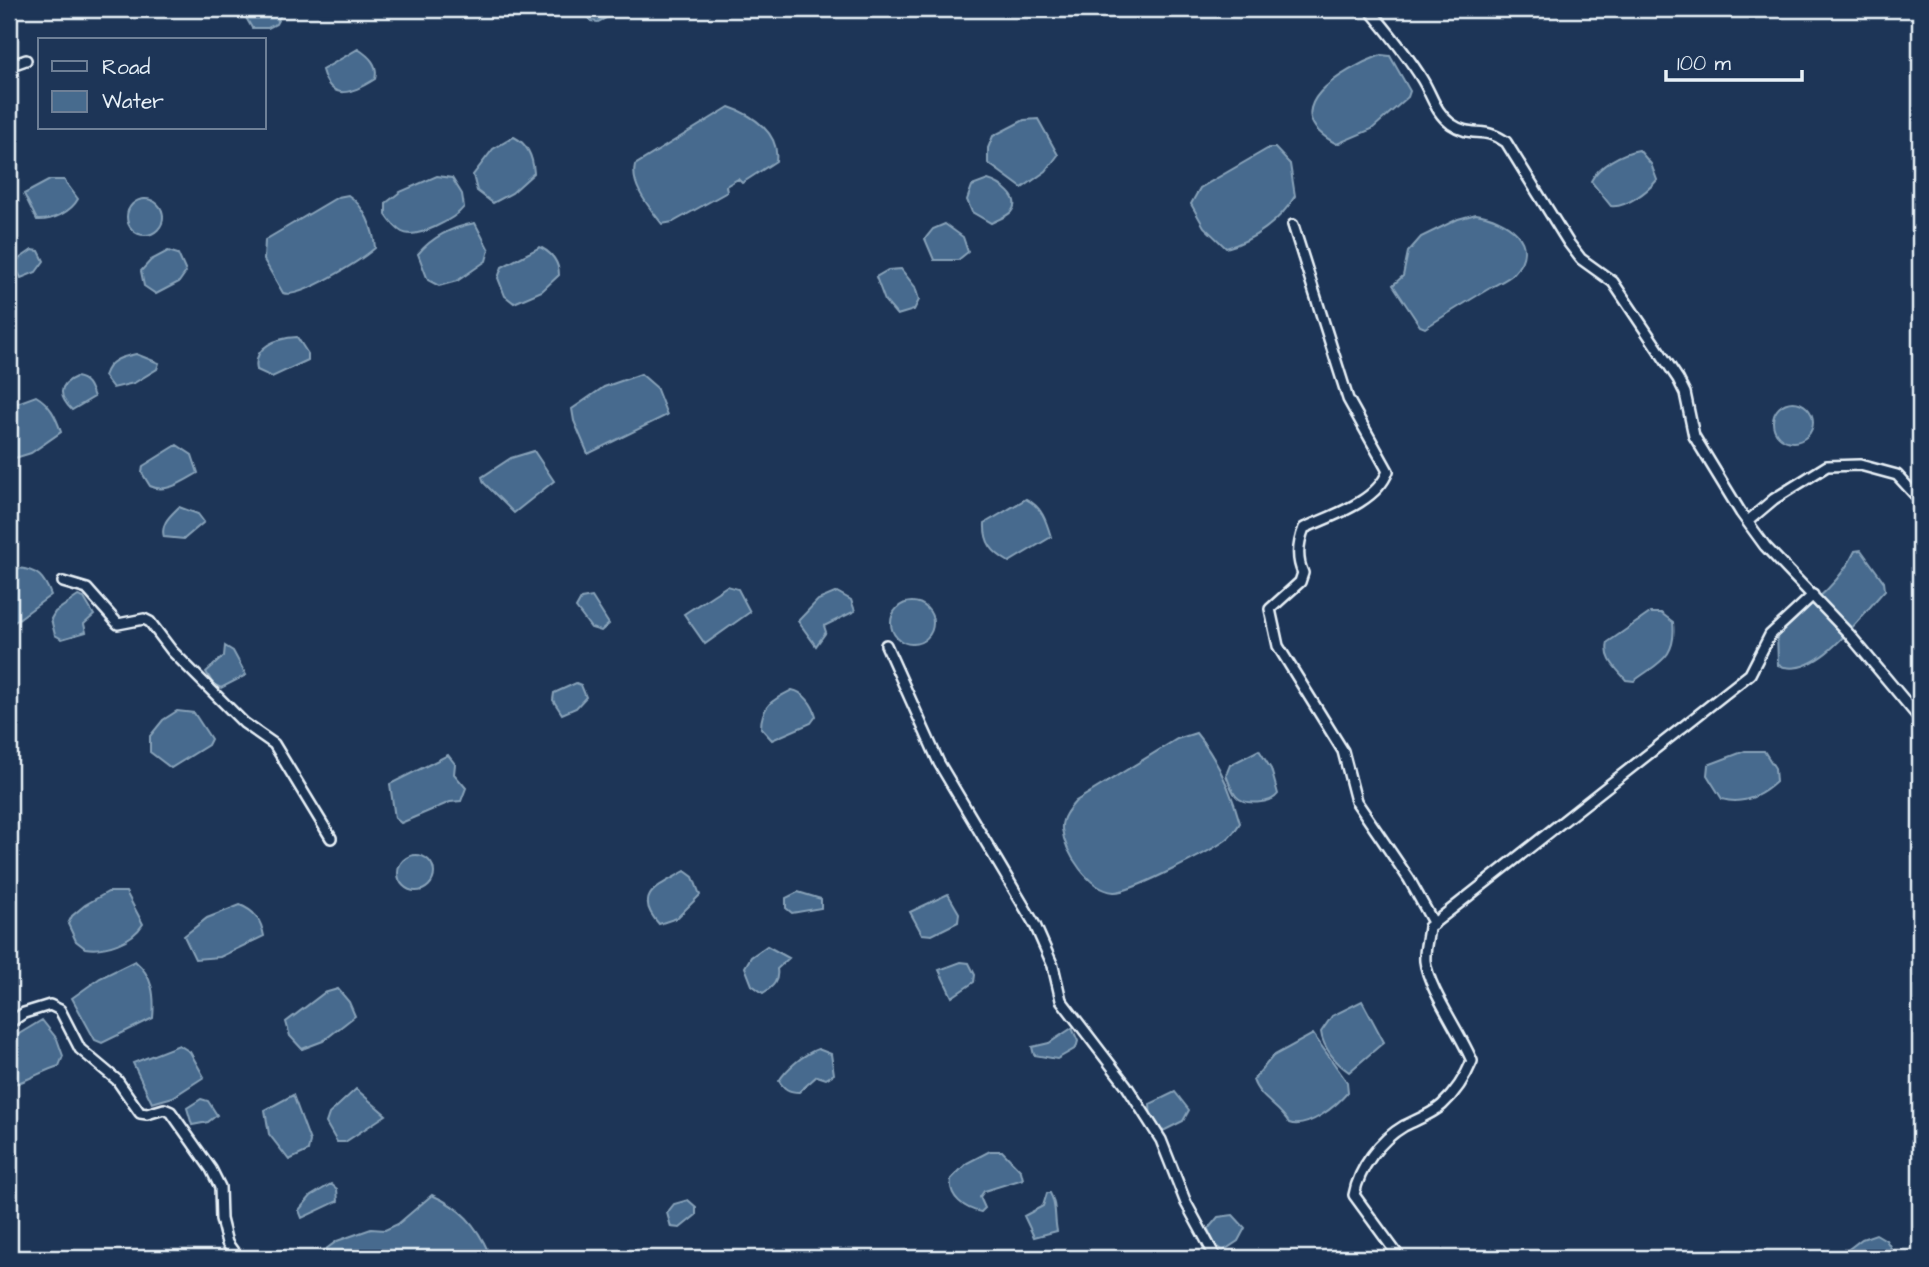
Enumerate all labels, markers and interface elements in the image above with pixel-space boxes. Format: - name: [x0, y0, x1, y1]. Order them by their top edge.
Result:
- legend: [38, 38, 266, 130]
- scale bar: [1666, 38, 1803, 82]
- text: 100 m: [1677, 49, 1732, 78]
- text: Road: [102, 53, 150, 82]
- text: Water: [102, 87, 164, 116]

